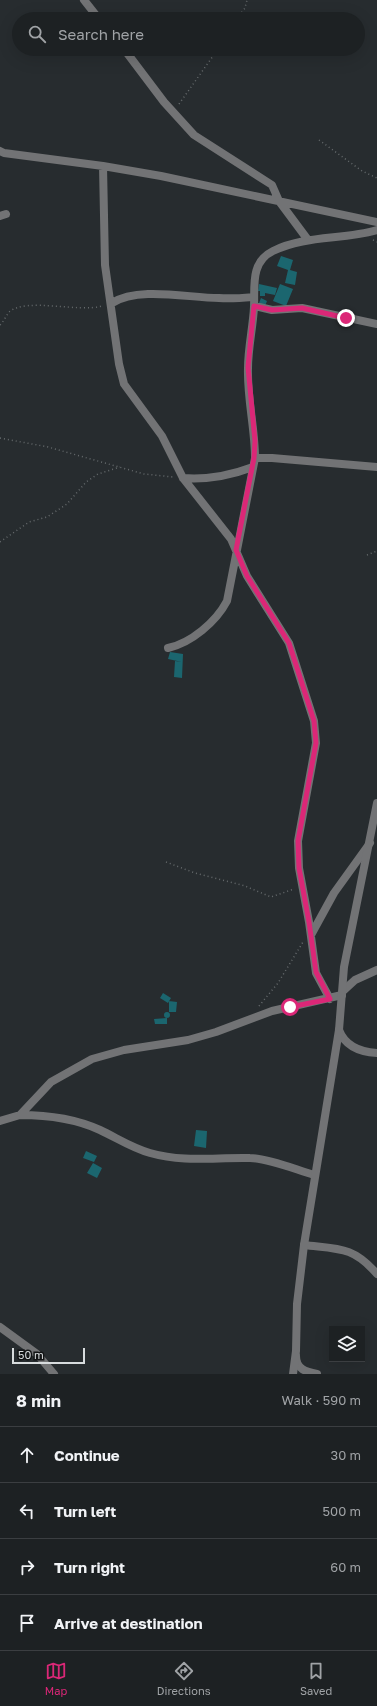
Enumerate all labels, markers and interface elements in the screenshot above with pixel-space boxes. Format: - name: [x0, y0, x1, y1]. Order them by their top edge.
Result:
- search box: [12, 12, 365, 56]
- icon: search: [26, 23, 48, 45]
- text: Search here: [58, 25, 144, 43]
- route end: [337, 309, 355, 327]
- route start: [281, 998, 299, 1016]
- map controls: [329, 1326, 365, 1362]
- button: layers: [329, 1326, 365, 1362]
- scale bar: [12, 1346, 85, 1365]
- text: 50 m: [18, 1348, 44, 1361]
- text: 8 min: [16, 1390, 61, 1411]
- text: Walk · 590 m: [282, 1392, 361, 1408]
- icon: ahead: [16, 1444, 38, 1466]
- text: Continue: [54, 1446, 120, 1464]
- text: 30 m: [331, 1447, 361, 1463]
- icon: left: [16, 1500, 38, 1522]
- text: Turn left: [54, 1502, 116, 1520]
- text: 500 m: [323, 1503, 361, 1519]
- icon: right: [16, 1556, 38, 1578]
- text: Turn right: [54, 1558, 125, 1576]
- text: 60 m: [330, 1559, 361, 1575]
- icon: arrive: [16, 1612, 38, 1634]
- text: Arrive at destination: [54, 1614, 203, 1632]
- tab: Map: [45, 1660, 67, 1697]
- tab: Directions: [157, 1660, 211, 1697]
- tab: Saved: [300, 1660, 332, 1697]

